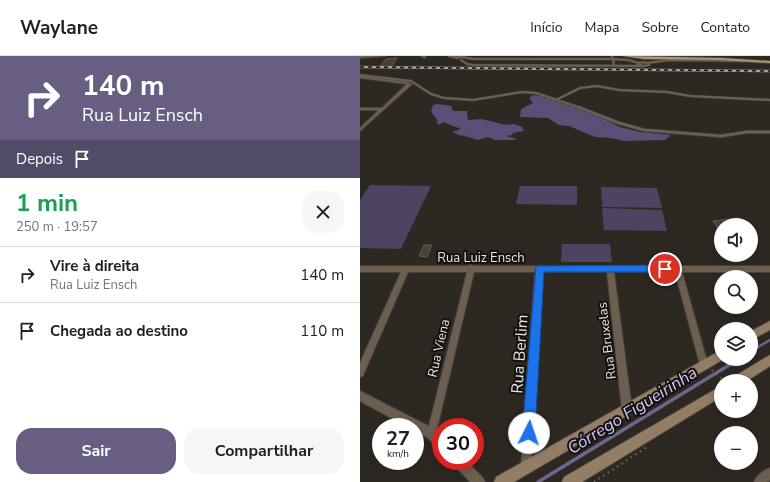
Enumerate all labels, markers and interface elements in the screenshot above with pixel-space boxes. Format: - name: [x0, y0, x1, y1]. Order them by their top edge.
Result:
- text: Waylane: [20, 15, 98, 41]
- text: Início: [530, 18, 562, 37]
- text: Mapa: [584, 18, 619, 37]
- text: Sobre: [641, 18, 678, 37]
- text: Contato: [700, 18, 750, 37]
- text: 140 m: [82, 67, 165, 105]
- icon: right: [16, 72, 68, 124]
- text: Rua Luiz Ensch: [82, 103, 203, 127]
- icon: arrive: [71, 148, 93, 170]
- text: Depois: [16, 149, 63, 169]
- text: 1 min: [16, 187, 78, 219]
- button: close: [302, 191, 344, 233]
- text: 250 m · 19:57: [16, 218, 98, 236]
- map controls: [714, 218, 758, 470]
- button: sound: [714, 218, 758, 262]
- street label: Rua Luiz Ensch: [437, 249, 525, 267]
- pin: [648, 252, 682, 286]
- text: Vire à direita: [50, 256, 139, 276]
- icon: arrive: [654, 258, 676, 280]
- icon: right: [16, 264, 38, 286]
- text: 140 m: [300, 265, 344, 285]
- button: search: [714, 270, 758, 314]
- text: Rua Luiz Ensch: [50, 276, 137, 294]
- street label: Rua Bruxelas: [593, 301, 621, 380]
- street label: Rua Berlim: [506, 314, 534, 394]
- street label: Rua Viena: [424, 317, 454, 379]
- icon: arrive: [16, 320, 38, 342]
- text: Chegada ao destino: [50, 321, 188, 341]
- text: 110 m: [300, 321, 344, 341]
- button: layers: [714, 322, 758, 366]
- water label: Córrego Figueirinha: [563, 361, 702, 460]
- button: +: [714, 374, 758, 418]
- position arrow: [508, 412, 550, 454]
- speed limit sign: 30: [432, 418, 484, 470]
- text: 27: [386, 425, 410, 452]
- button: −: [714, 426, 758, 470]
- button: Sair: [16, 428, 176, 474]
- button: Compartilhar: [184, 428, 344, 474]
- text: km/h: [387, 447, 409, 461]

